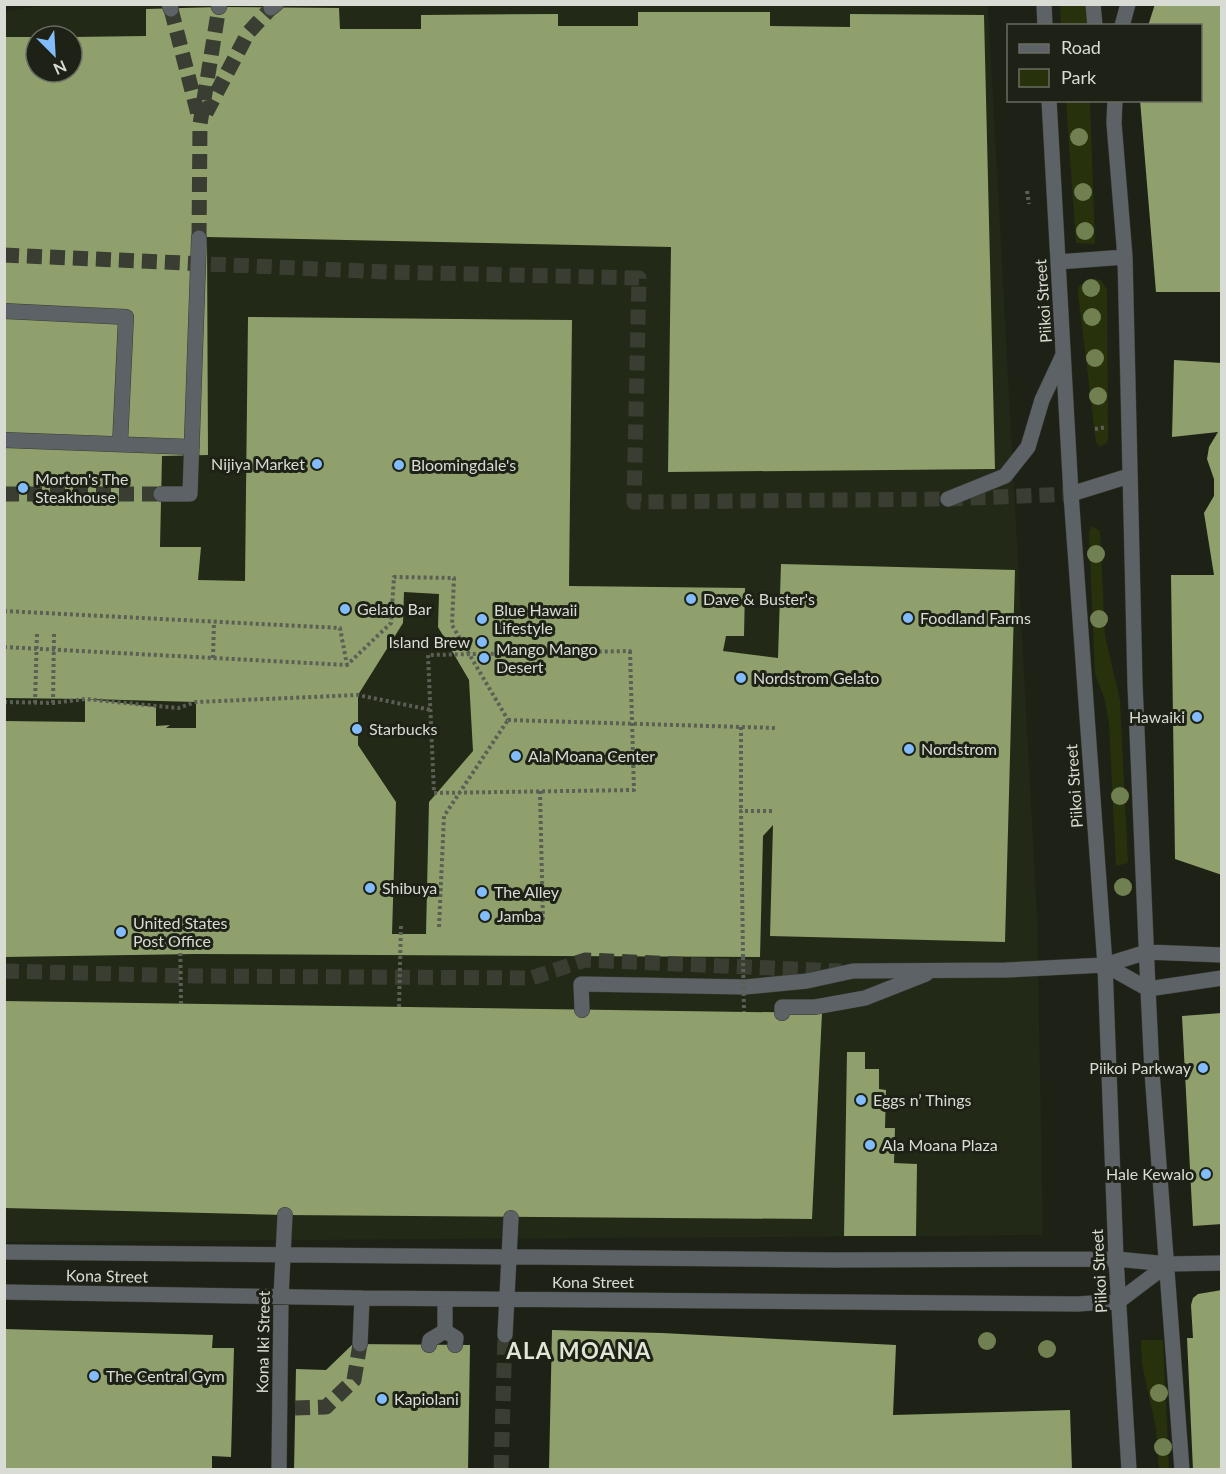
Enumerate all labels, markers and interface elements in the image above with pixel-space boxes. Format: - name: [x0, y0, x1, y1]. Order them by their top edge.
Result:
- north arrow: [24, 24, 84, 84]
- legend: [1007, 24, 1202, 102]
- text: Road: [1061, 36, 1101, 58]
- text: N: [51, 57, 70, 79]
- text: Park: [1061, 66, 1097, 88]
- street label: Piikoi Street: [1030, 258, 1055, 344]
- place label: Nijiya Market: [211, 454, 305, 473]
- place label: Bloomingdale's: [411, 455, 516, 474]
- marker: Nijiya Market: [310, 457, 324, 471]
- marker: Bloomingdale's: [392, 458, 406, 472]
- place label: Morton's The Steakhouse: [35, 469, 128, 506]
- marker: Morton's The Steakhouse: [16, 481, 30, 495]
- place label: Dave & Buster's: [703, 589, 815, 608]
- marker: Dave & Buster's: [684, 592, 698, 606]
- place label: Gelato Bar: [357, 599, 432, 618]
- place label: Blue Hawaii Lifestyle: [494, 600, 577, 637]
- marker: Gelato Bar: [338, 602, 352, 616]
- place label: Foodland Farms: [920, 608, 1031, 627]
- marker: Foodland Farms: [901, 611, 915, 625]
- marker: Blue Hawaii Lifestyle: [475, 612, 489, 626]
- place label: Island Brew: [389, 632, 470, 651]
- marker: Island Brew: [475, 635, 489, 649]
- place label: Mango Mango Desert: [496, 639, 598, 676]
- marker: Mango Mango Desert: [477, 651, 491, 665]
- place label: Nordstrom Gelato: [753, 668, 879, 687]
- marker: Nordstrom Gelato: [734, 671, 748, 685]
- place label: Hawaiki: [1129, 707, 1185, 726]
- marker: Hawaiki: [1190, 710, 1204, 724]
- place label: Starbucks: [369, 719, 437, 738]
- marker: Starbucks: [350, 722, 364, 736]
- place label: Nordstrom: [921, 739, 997, 758]
- marker: Nordstrom: [902, 742, 916, 756]
- street label: Piikoi Street: [1061, 743, 1086, 829]
- place label: Ala Moana Center: [528, 746, 655, 765]
- marker: Ala Moana Center: [509, 749, 523, 763]
- place label: Shibuya: [382, 878, 437, 897]
- marker: Shibuya: [363, 881, 377, 895]
- place label: The Alley: [494, 882, 560, 901]
- marker: The Alley: [475, 885, 489, 899]
- place label: Jamba: [497, 906, 541, 925]
- marker: Jamba: [478, 909, 492, 923]
- place label: United States Post Office: [133, 913, 228, 950]
- marker: United States Post Office: [114, 925, 128, 939]
- place label: Piikoi Parkway: [1089, 1058, 1192, 1077]
- marker: Piikoi Parkway: [1196, 1061, 1210, 1075]
- place label: Eggs n’ Things: [873, 1090, 972, 1109]
- marker: Eggs n’ Things: [854, 1093, 868, 1107]
- place label: Ala Moana Plaza: [882, 1135, 998, 1154]
- marker: Ala Moana Plaza: [863, 1138, 877, 1152]
- place label: Hale Kewalo: [1106, 1164, 1194, 1183]
- marker: Hale Kewalo: [1199, 1167, 1213, 1181]
- street label: Piikoi Street: [1087, 1228, 1110, 1313]
- street label: Kona Street: [66, 1265, 149, 1286]
- street label: Kona Street: [552, 1272, 634, 1291]
- street label: Kona Iki Street: [252, 1290, 273, 1393]
- district label: ALA MOANA: [505, 1337, 652, 1364]
- place label: The Central Gym: [106, 1366, 225, 1385]
- marker: The Central Gym: [87, 1369, 101, 1383]
- place label: Kapiolani: [394, 1389, 459, 1408]
- marker: Kapiolani: [375, 1392, 389, 1406]

